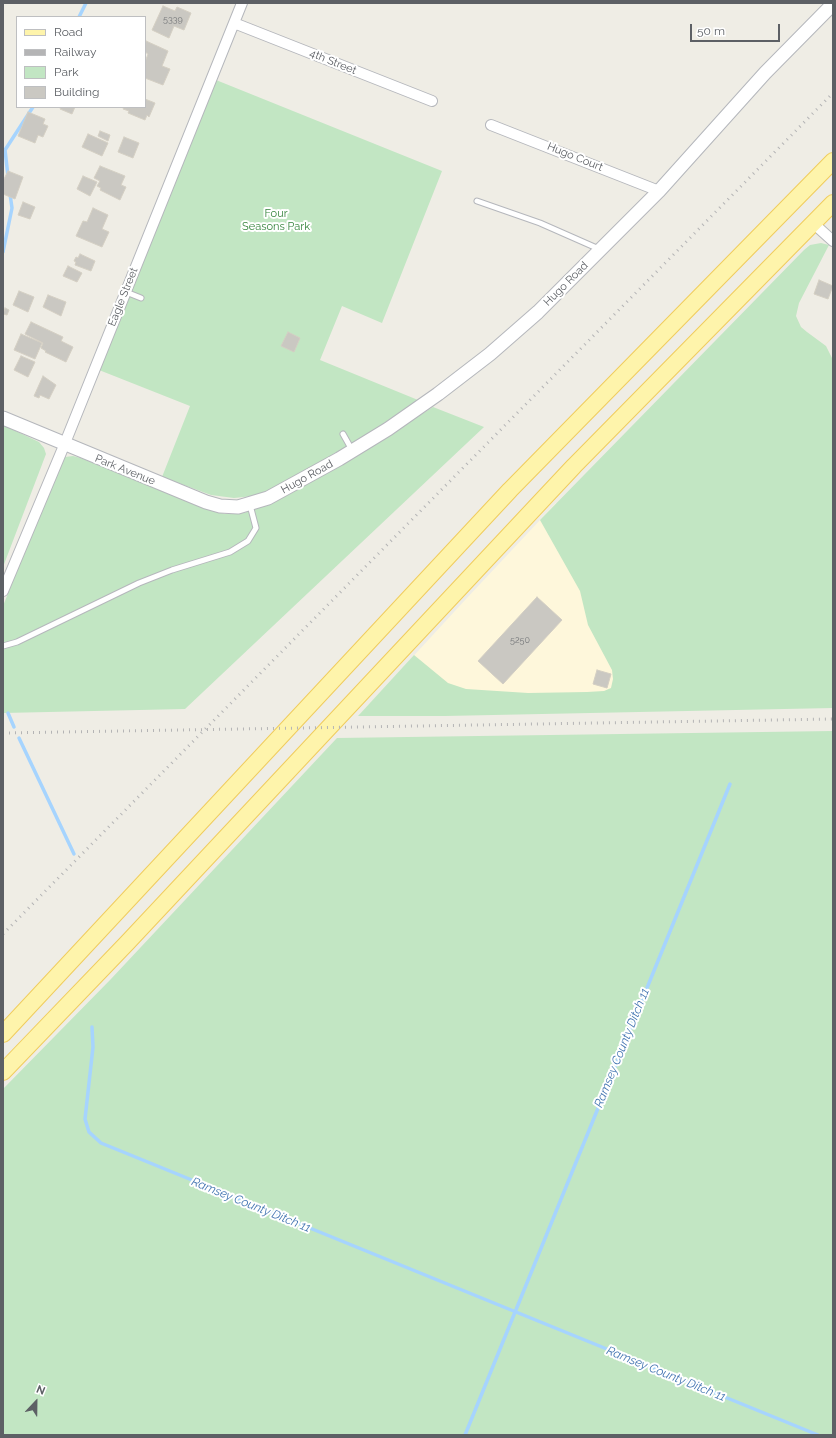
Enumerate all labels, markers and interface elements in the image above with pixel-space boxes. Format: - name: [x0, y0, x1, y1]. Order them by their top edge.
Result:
- house number: 5339: [163, 14, 183, 24]
- legend: [16, 16, 146, 108]
- scale bar: [692, 16, 782, 42]
- text: 50 m: [697, 24, 725, 38]
- text: Road: [54, 25, 83, 39]
- text: Railway: [54, 45, 96, 59]
- street label: 4th Street: [308, 47, 358, 77]
- text: Park: [54, 65, 79, 79]
- text: Building: [54, 85, 100, 99]
- street label: Hugo Court: [545, 140, 605, 174]
- park label: Four Seasons Park: [242, 207, 310, 233]
- street label: Hugo Road: [541, 259, 591, 309]
- street label: Eagle Street: [105, 266, 141, 328]
- street label: Park Avenue: [93, 452, 157, 488]
- street label: Hugo Road: [279, 457, 335, 497]
- house number: 5250: [510, 635, 530, 645]
- water label: Ramsey County Ditch 11: [592, 986, 652, 1110]
- water label: Ramsey County Ditch 11: [189, 1175, 313, 1235]
- water label: Ramsey County Ditch 11: [604, 1344, 728, 1404]
- north arrow: [16, 1382, 56, 1422]
- text: N: [34, 1383, 47, 1398]

